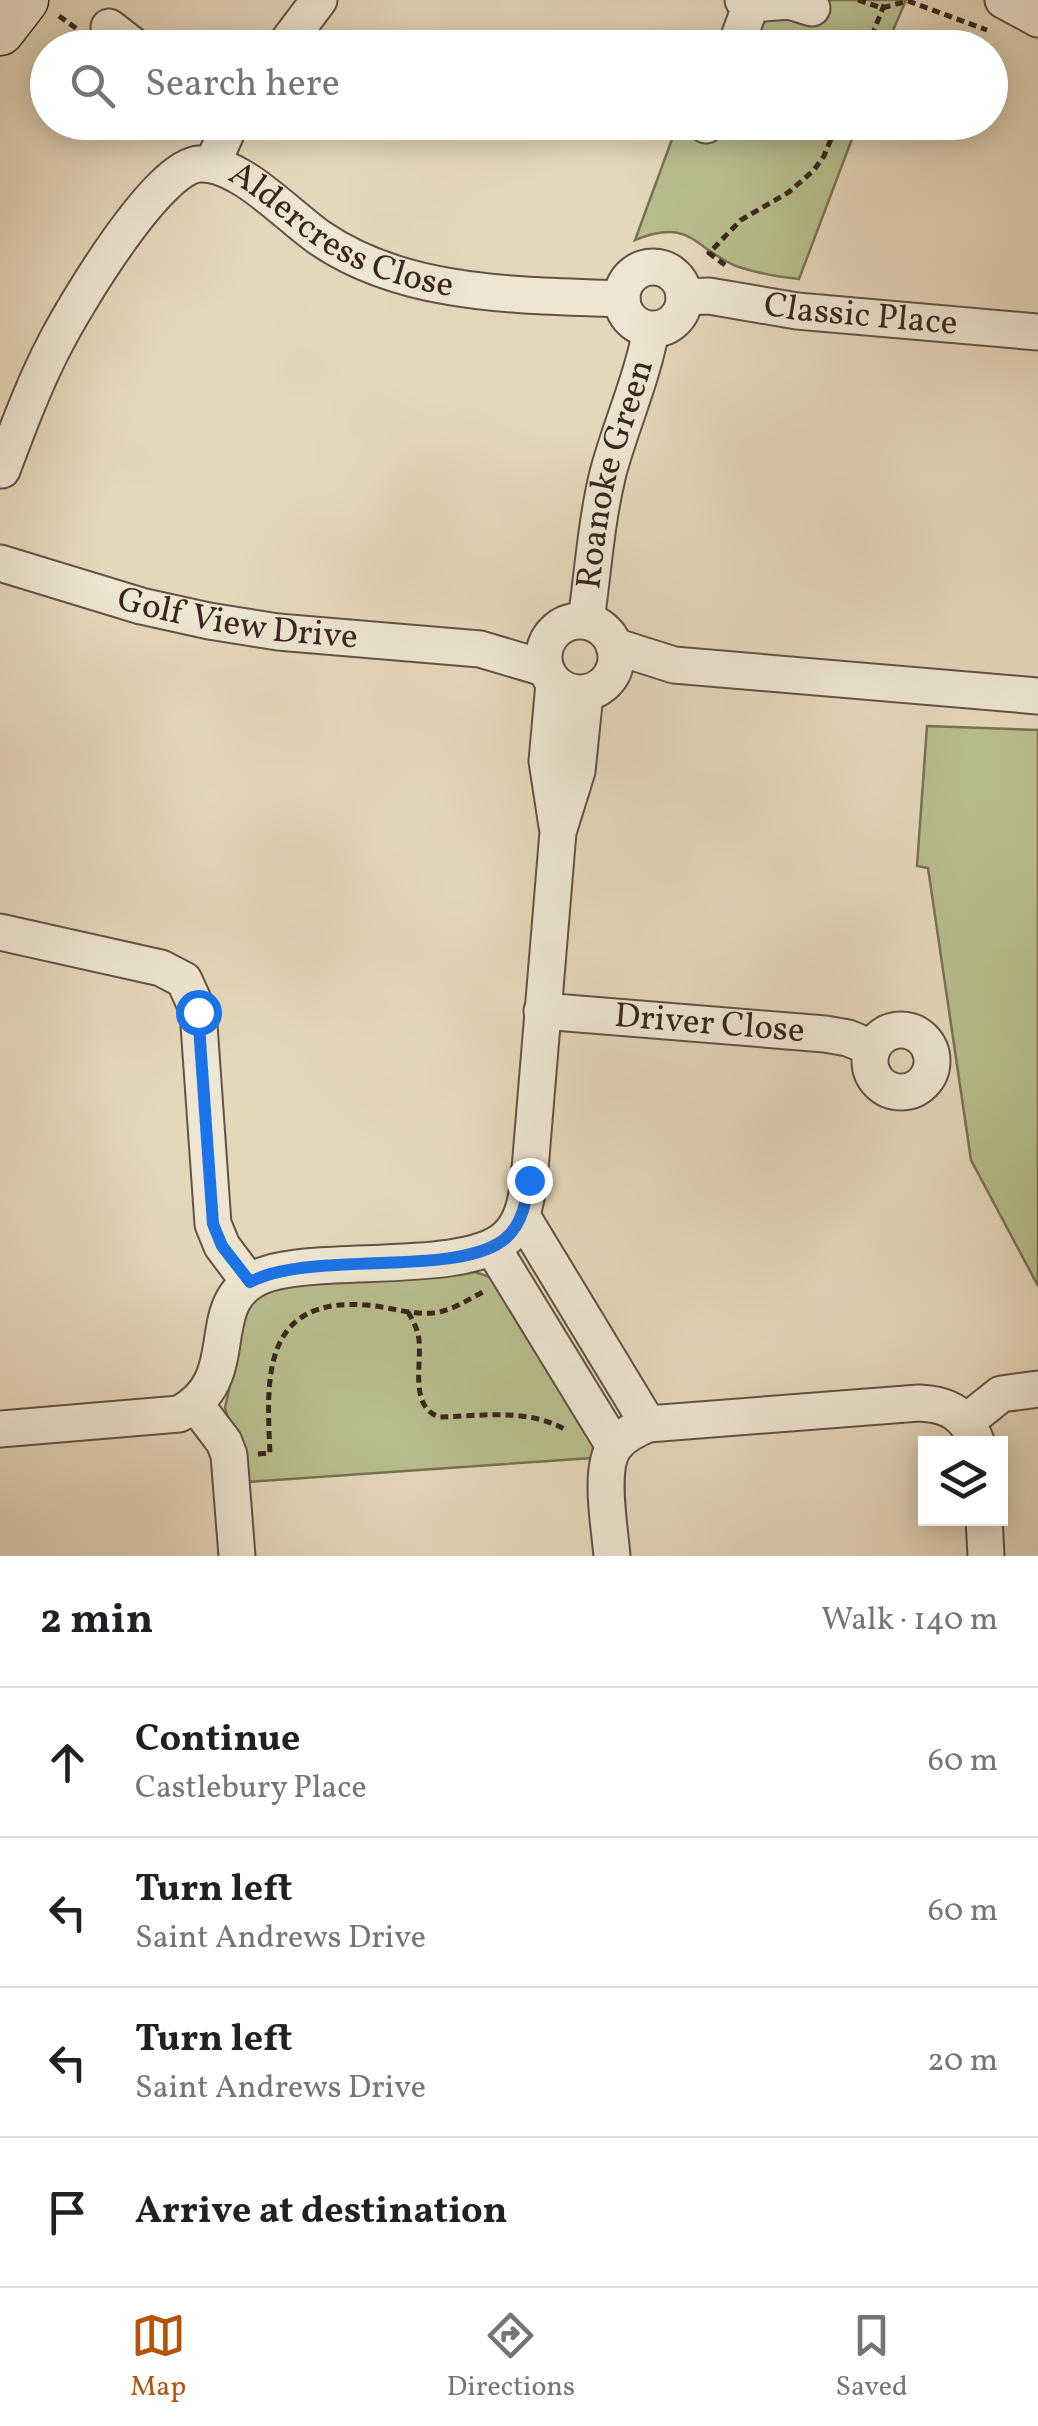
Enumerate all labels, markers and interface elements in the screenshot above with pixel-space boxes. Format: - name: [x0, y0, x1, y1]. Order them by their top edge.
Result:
- search box: [30, 30, 1008, 140]
- icon: search: [65, 58, 120, 113]
- text: Search here: [145, 59, 340, 112]
- street label: Aldercress Close: [219, 151, 457, 311]
- street label: Classic Place: [760, 282, 959, 349]
- street label: Roanoke Green: [566, 354, 667, 592]
- street label: Golf View Drive: [111, 576, 360, 663]
- route start: [176, 990, 222, 1036]
- street label: Driver Close: [612, 993, 806, 1056]
- route end: [507, 1158, 553, 1204]
- map controls: [918, 1436, 1008, 1526]
- button: layers: [918, 1436, 1008, 1526]
- text: 2 min: [40, 1592, 153, 1651]
- text: Walk · 140 m: [821, 1599, 998, 1643]
- text: Continue: [135, 1714, 300, 1767]
- icon: ahead: [40, 1735, 95, 1790]
- text: 60 m: [928, 1740, 998, 1784]
- text: Castlebury Place: [135, 1767, 367, 1811]
- text: Turn left: [135, 1864, 292, 1917]
- icon: left: [40, 1885, 95, 1940]
- text: 60 m: [928, 1890, 998, 1934]
- text: Saint Andrews Drive: [135, 1917, 426, 1961]
- text: Turn left: [135, 2014, 292, 2067]
- icon: left: [40, 2035, 95, 2090]
- text: 20 m: [927, 2040, 998, 2084]
- text: Saint Andrews Drive: [135, 2067, 426, 2111]
- icon: arrive: [40, 2185, 95, 2240]
- text: Arrive at destination: [135, 2186, 508, 2239]
- tab: Map: [130, 2308, 186, 2407]
- tab: Directions: [447, 2308, 575, 2407]
- tab: Saved: [836, 2308, 908, 2407]

